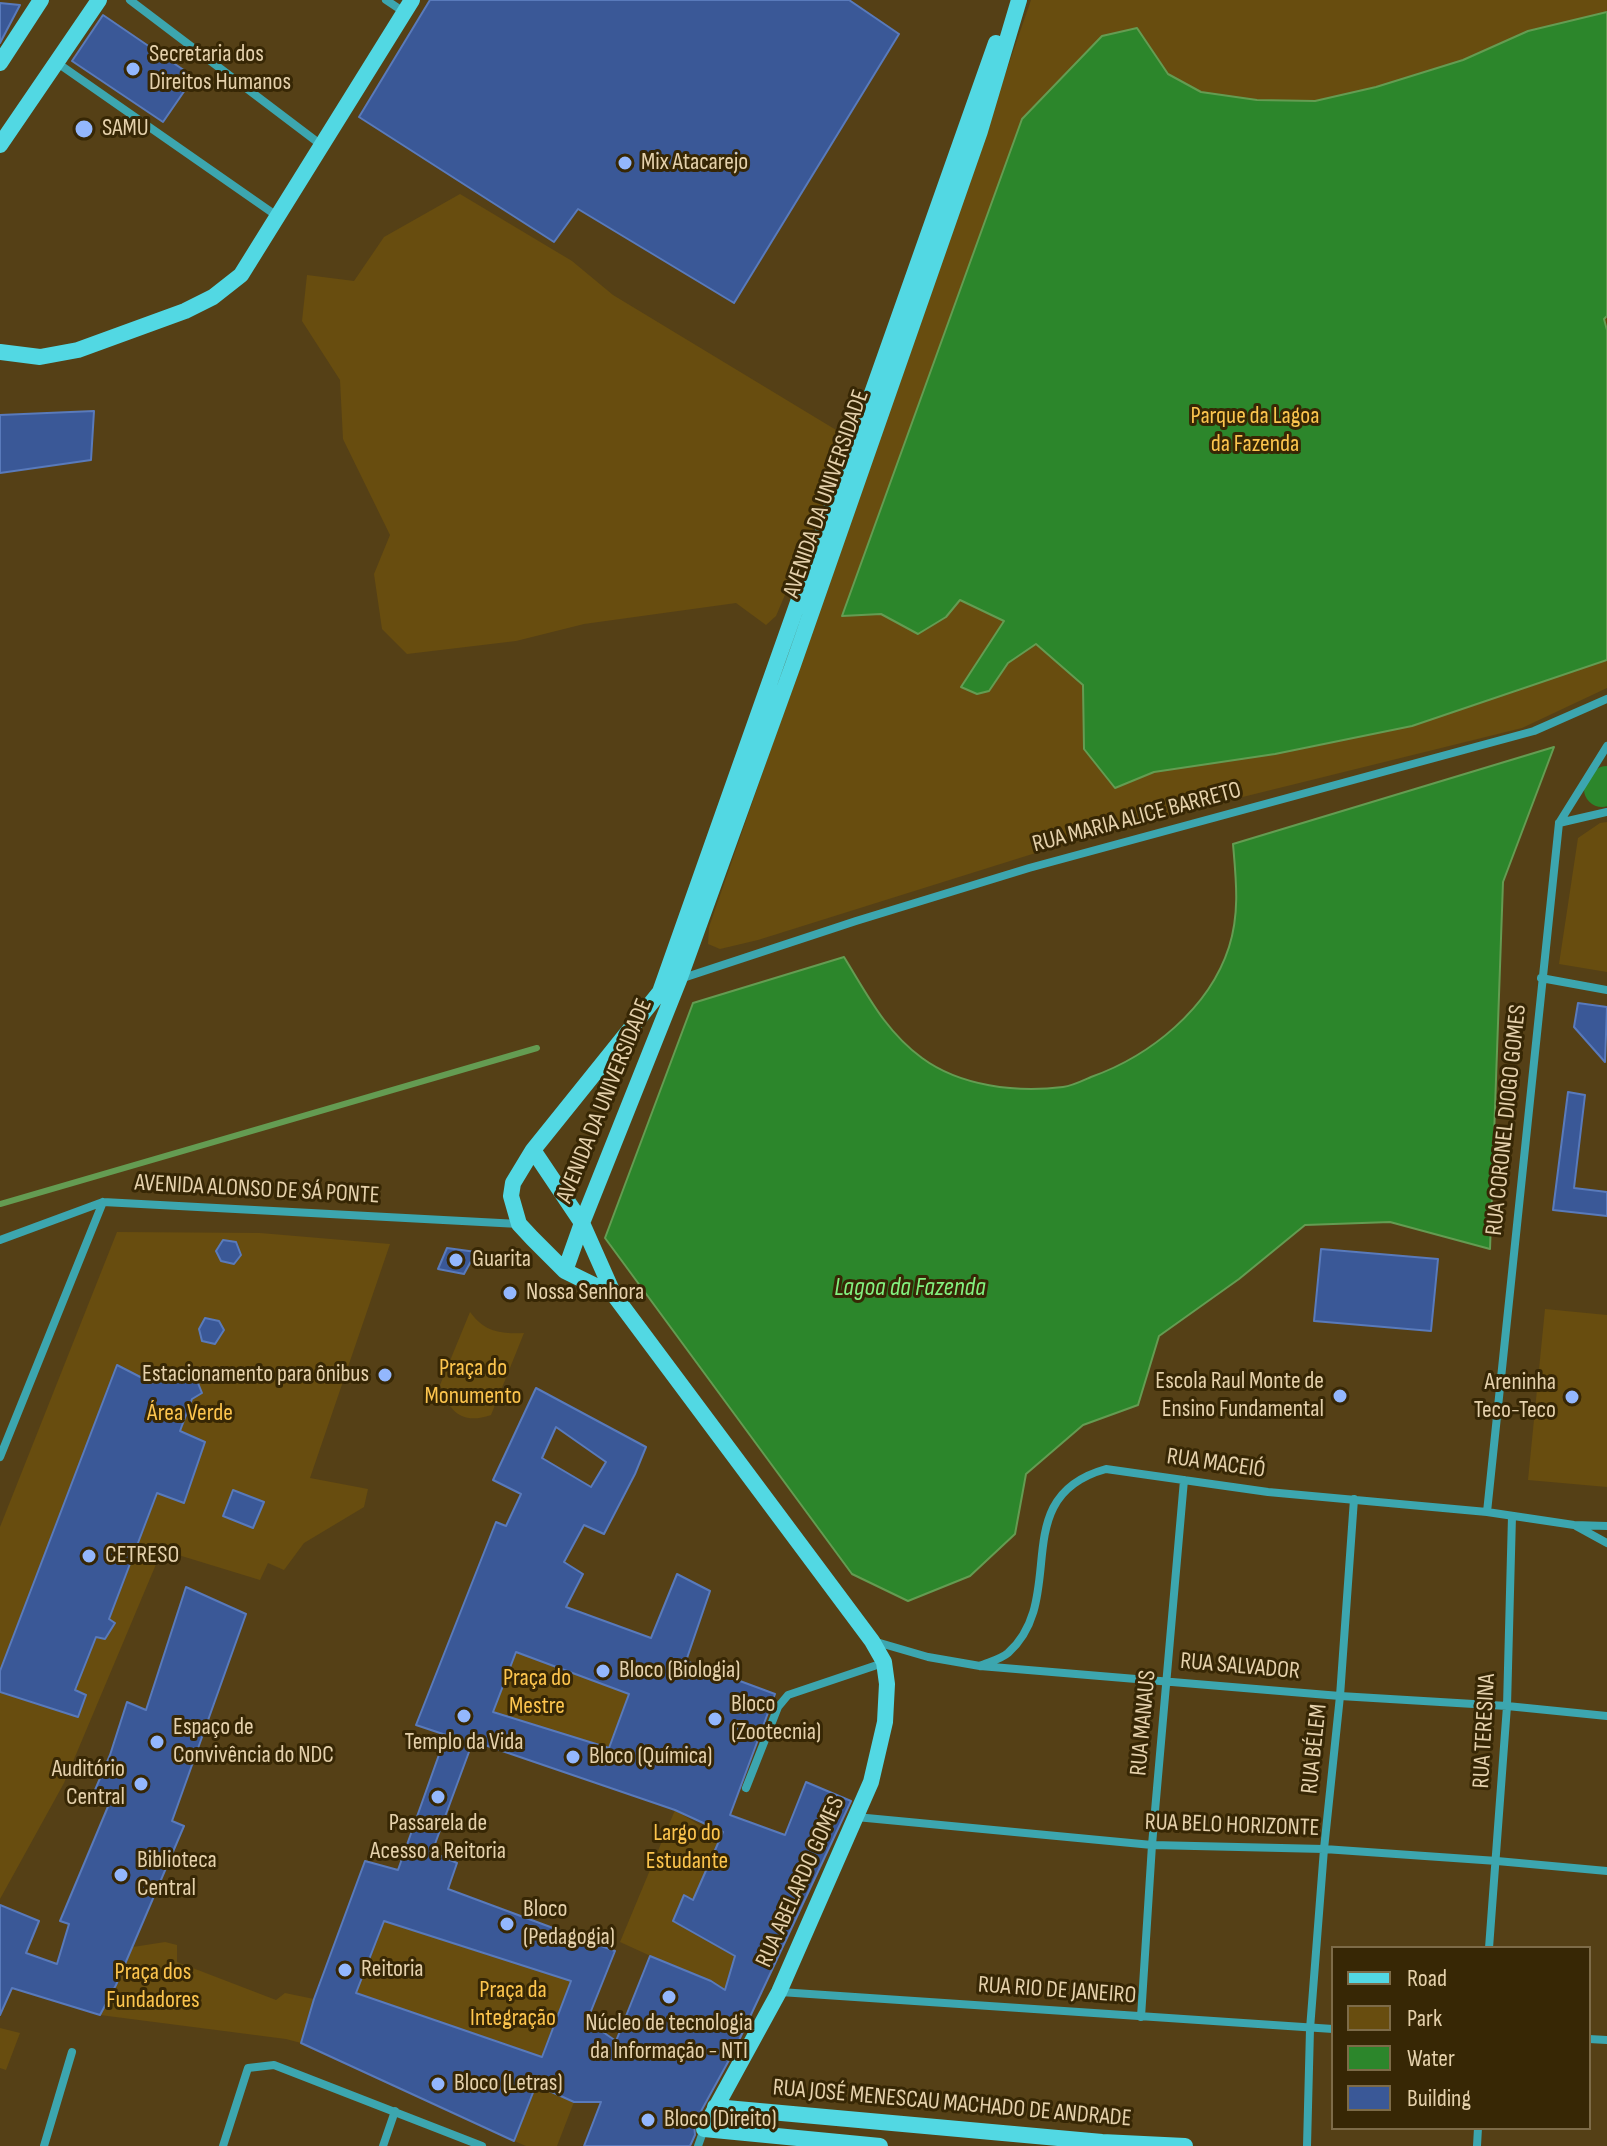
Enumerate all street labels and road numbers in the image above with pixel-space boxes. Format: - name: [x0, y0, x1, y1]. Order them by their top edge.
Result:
- street label: AVENIDA DA UNIVERSIDADE: [778, 386, 876, 602]
- street label: RUA MARIA ALICE BARRETO: [1030, 776, 1244, 860]
- street label: AVENIDA DA UNIVERSIDADE: [551, 995, 659, 1207]
- street label: RUA CORONEL DIOGO GOMES: [1481, 1003, 1533, 1237]
- street label: AVENIDA ALONSO DE SÁ PONTE: [134, 1169, 380, 1211]
- street label: RUA MACEIÓ: [1165, 1443, 1267, 1485]
- street label: RUA SALVADOR: [1179, 1647, 1301, 1687]
- street label: RUA MANAUS: [1125, 1669, 1163, 1777]
- street label: RUA TERESINA: [1468, 1673, 1502, 1789]
- street label: RUA BÉLEM: [1296, 1703, 1334, 1795]
- street label: RUA ABELARDO GOMES: [750, 1792, 852, 1972]
- street label: RUA BELO HORIZONTE: [1144, 1809, 1320, 1843]
- street label: RUA RIO DE JANEIRO: [977, 1971, 1137, 2011]
- street label: RUA JOSÉ MENESCAU MACHADO DE ANDRADE: [771, 2074, 1133, 2134]

